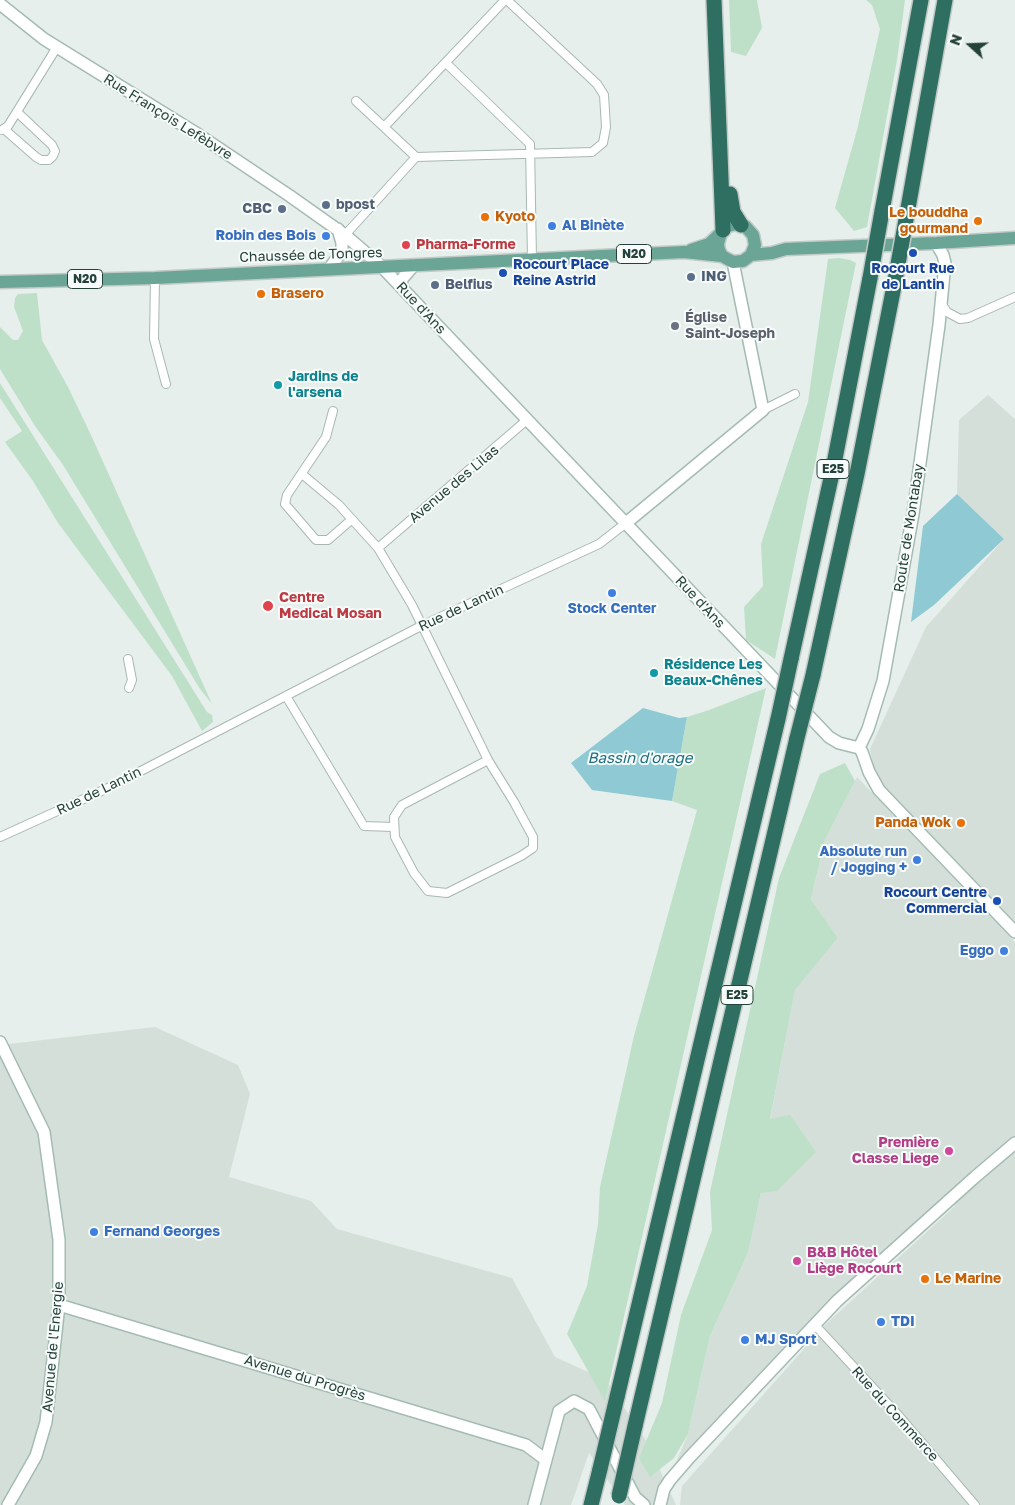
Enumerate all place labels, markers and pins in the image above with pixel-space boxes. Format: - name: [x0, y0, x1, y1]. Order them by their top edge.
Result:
- place label: bpost: [336, 197, 375, 213]
- marker: bpost: [320, 199, 332, 211]
- place label: CBC: [242, 201, 272, 217]
- marker: CBC: [276, 203, 288, 215]
- place label: Le bouddha gourmand: [889, 205, 968, 238]
- place label: Kyoto: [495, 209, 535, 225]
- marker: Kyoto: [479, 211, 491, 223]
- marker: Le bouddha gourmand: [972, 215, 984, 227]
- place label: Al Binète: [562, 218, 624, 234]
- marker: Al Binète: [546, 220, 558, 232]
- place label: Robin des Bois: [216, 228, 316, 244]
- marker: Robin des Bois: [320, 230, 332, 242]
- place label: Pharma-Forme: [416, 237, 516, 253]
- marker: Pharma-Forme: [400, 239, 412, 251]
- marker: Rocourt Rue de Lantin: [907, 247, 919, 259]
- place label: Rocourt Place Reine Astrid: [513, 257, 609, 290]
- place label: Rocourt Rue de Lantin: [871, 261, 955, 294]
- marker: Rocourt Place Reine Astrid: [497, 267, 509, 279]
- place label: ING: [701, 269, 727, 285]
- marker: ING: [685, 271, 697, 283]
- place label: Belfius: [445, 277, 493, 293]
- marker: Belfius: [429, 279, 441, 291]
- place label: Brasero: [271, 286, 324, 302]
- marker: Brasero: [255, 288, 267, 300]
- place label: Église Saint-Joseph: [685, 310, 775, 342]
- marker: Église Saint-Joseph: [669, 320, 681, 332]
- place label: Jardins de l'arsena: [288, 369, 358, 402]
- marker: Jardins de l'arsena: [272, 379, 284, 391]
- marker: Stock Center: [606, 587, 618, 599]
- place label: Centre Medical Mosan: [279, 590, 382, 622]
- marker: Centre Medical Mosan: [261, 599, 275, 613]
- place label: Stock Center: [568, 601, 656, 617]
- place label: Résidence Les Beaux-Chênes: [664, 657, 763, 690]
- marker: Résidence Les Beaux-Chênes: [648, 667, 660, 679]
- place label: Panda Wok: [875, 815, 951, 831]
- marker: Panda Wok: [955, 817, 967, 829]
- place label: Absolute run / Jogging +: [820, 844, 907, 876]
- marker: Absolute run / Jogging +: [911, 854, 923, 866]
- place label: Rocourt Centre Commercial: [884, 885, 987, 918]
- marker: Rocourt Centre Commercial: [991, 895, 1003, 907]
- place label: Eggo: [960, 943, 994, 959]
- marker: Eggo: [998, 945, 1010, 957]
- place label: Première Classe Liege: [852, 1135, 939, 1168]
- marker: Première Classe Liege: [943, 1145, 955, 1157]
- place label: Fernand Georges: [104, 1224, 220, 1240]
- marker: Fernand Georges: [88, 1226, 100, 1238]
- place label: B&B Hôtel Liège Rocourt: [807, 1245, 901, 1278]
- marker: B&B Hôtel Liège Rocourt: [791, 1255, 803, 1267]
- place label: Le Marine: [935, 1271, 1001, 1287]
- marker: Le Marine: [919, 1273, 931, 1285]
- place label: TDI: [891, 1314, 915, 1330]
- marker: TDI: [875, 1316, 887, 1328]
- place label: MJ Sport: [755, 1332, 817, 1348]
- marker: MJ Sport: [739, 1334, 751, 1346]

